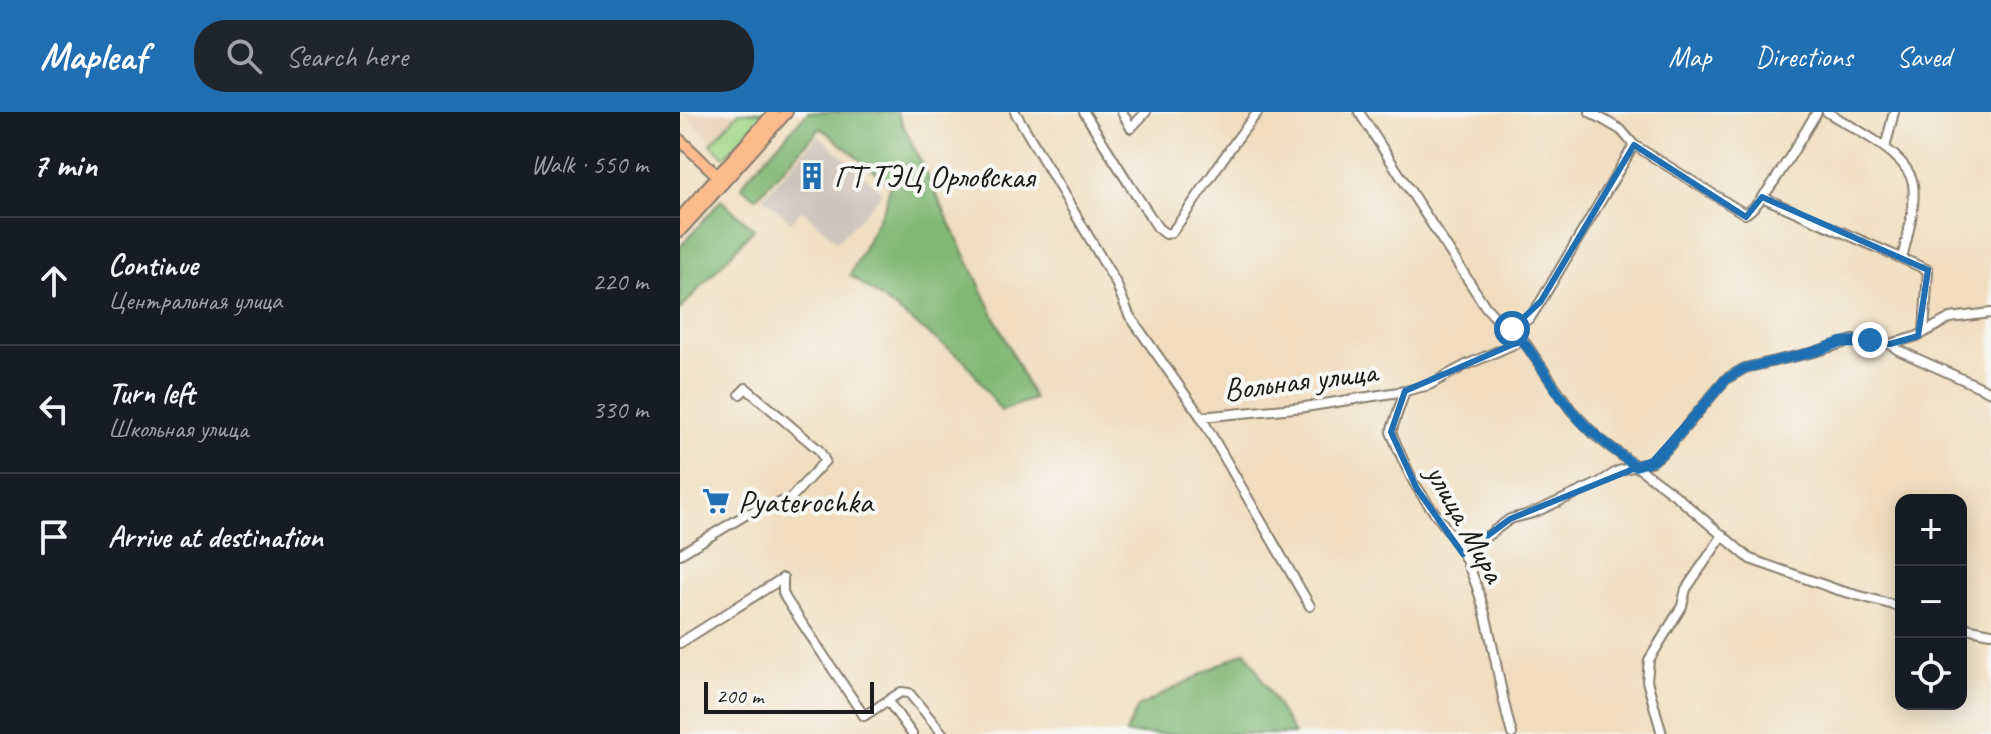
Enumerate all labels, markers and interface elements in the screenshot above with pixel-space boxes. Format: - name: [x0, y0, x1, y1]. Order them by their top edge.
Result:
- search box: [194, 20, 754, 92]
- text: Mapleaf: [40, 33, 146, 80]
- icon: search: [222, 34, 266, 78]
- text: Search here: [286, 37, 408, 75]
- text: Map: [1668, 39, 1711, 74]
- text: Directions: [1755, 39, 1853, 74]
- text: Saved: [1897, 39, 1951, 74]
- text: 7 min: [32, 143, 97, 186]
- text: Walk · 550 m: [531, 148, 648, 181]
- place label: ГТ ТЭЦ Орловская: [834, 156, 1037, 197]
- building icon: ГТ ТЭЦ Орловская: [797, 161, 827, 191]
- text: Continue: [108, 246, 198, 284]
- icon: ahead: [32, 259, 76, 303]
- text: 220 m: [592, 265, 648, 298]
- text: Центральная улица: [108, 284, 282, 317]
- route start: [1494, 311, 1530, 347]
- route end: [1852, 322, 1888, 358]
- street label: Вольная улица: [1221, 350, 1382, 410]
- text: Turn left: [108, 374, 195, 412]
- icon: left: [32, 387, 76, 431]
- text: 330 m: [592, 393, 648, 426]
- text: Школьная улица: [108, 412, 248, 445]
- street label: улица Мира: [1415, 455, 1516, 591]
- place label: Pyaterochka: [738, 481, 875, 522]
- supermarket icon: Pyaterochka: [701, 486, 731, 516]
- map controls: [1895, 494, 1967, 710]
- button: +: [1895, 494, 1967, 566]
- icon: arrive: [32, 515, 76, 559]
- text: Arrive at destination: [108, 518, 323, 556]
- button: −: [1895, 566, 1967, 638]
- button: locate: [1895, 638, 1967, 710]
- scale bar: [704, 678, 874, 714]
- text: 200 m: [716, 682, 763, 710]

